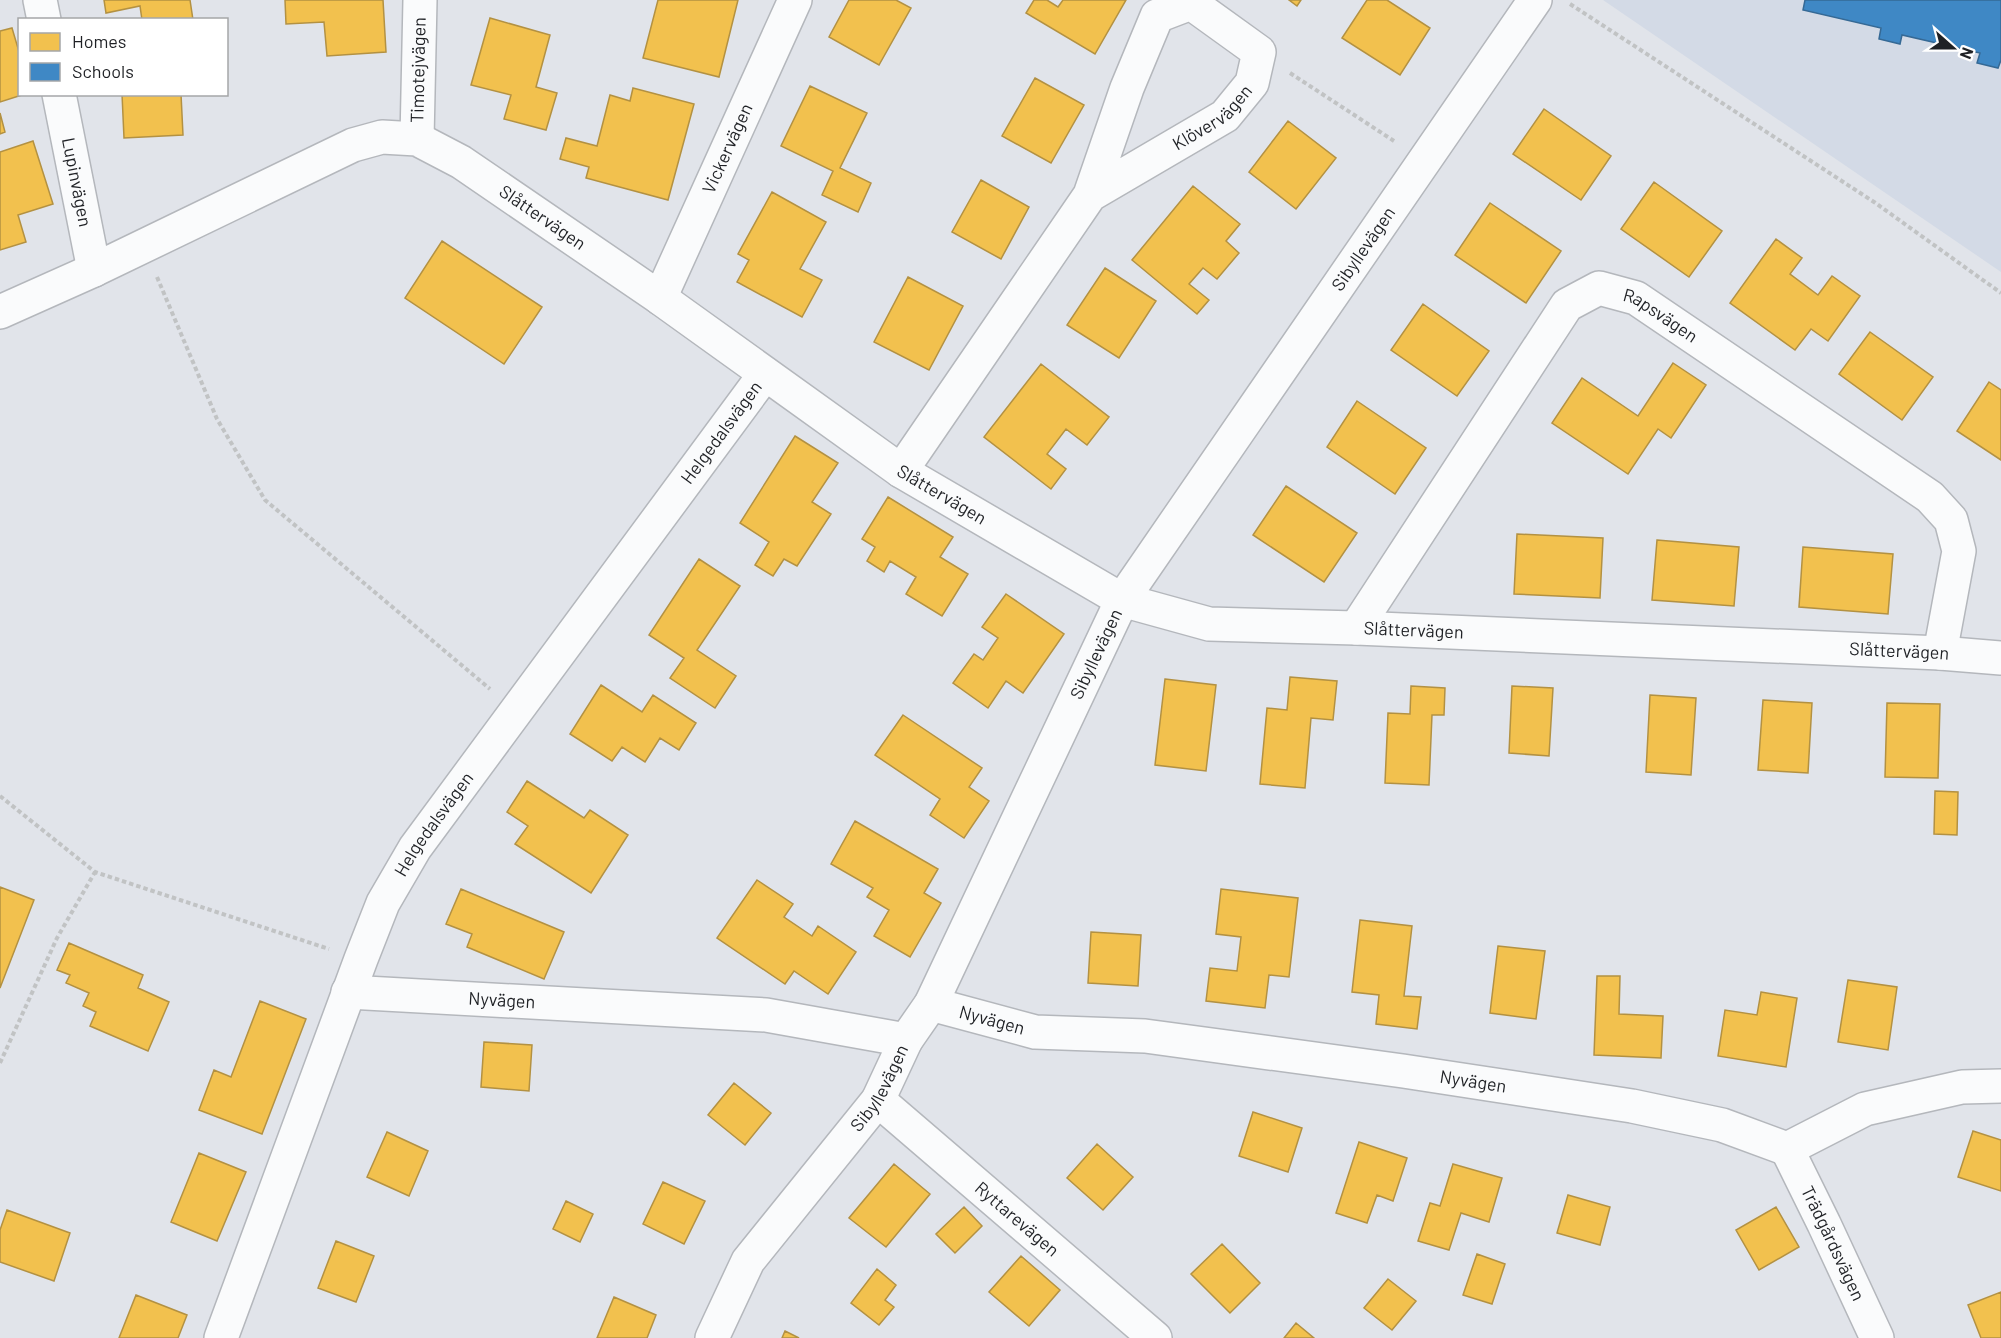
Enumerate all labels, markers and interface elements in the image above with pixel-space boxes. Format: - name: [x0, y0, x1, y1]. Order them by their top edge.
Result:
- street label: Timotejvägen: [405, 17, 430, 123]
- legend: [18, 18, 228, 96]
- north arrow: [1923, 18, 1983, 78]
- text: Homes: [72, 30, 126, 52]
- text: N: [1957, 45, 1978, 62]
- text: Schools: [72, 60, 134, 82]
- street label: Klövervägen: [1168, 80, 1256, 154]
- street label: Vickervägen: [697, 100, 757, 197]
- street label: Lupinvägen: [58, 136, 97, 229]
- street label: Slåttervägen: [496, 180, 590, 254]
- street label: Sibyllevägen: [1326, 202, 1399, 295]
- street label: Rapsvägen: [1621, 283, 1702, 347]
- street label: Helgedalsvägen: [676, 376, 766, 488]
- street label: Slåttervägen: [893, 459, 991, 528]
- street label: Sibyllevägen: [1065, 605, 1126, 702]
- street label: Slåttervägen: [1363, 616, 1464, 643]
- street label: Slåttervägen: [1849, 637, 1950, 664]
- street label: Helgedalsvägen: [389, 767, 477, 880]
- street label: Nyvägen: [468, 987, 536, 1012]
- street label: Nyvägen: [957, 1000, 1027, 1039]
- street label: Sibyllevägen: [845, 1041, 912, 1136]
- street label: Nyvägen: [1438, 1065, 1508, 1097]
- street label: Ryttarevägen: [971, 1176, 1064, 1261]
- street label: Trädgårdsvägen: [1797, 1182, 1870, 1304]

